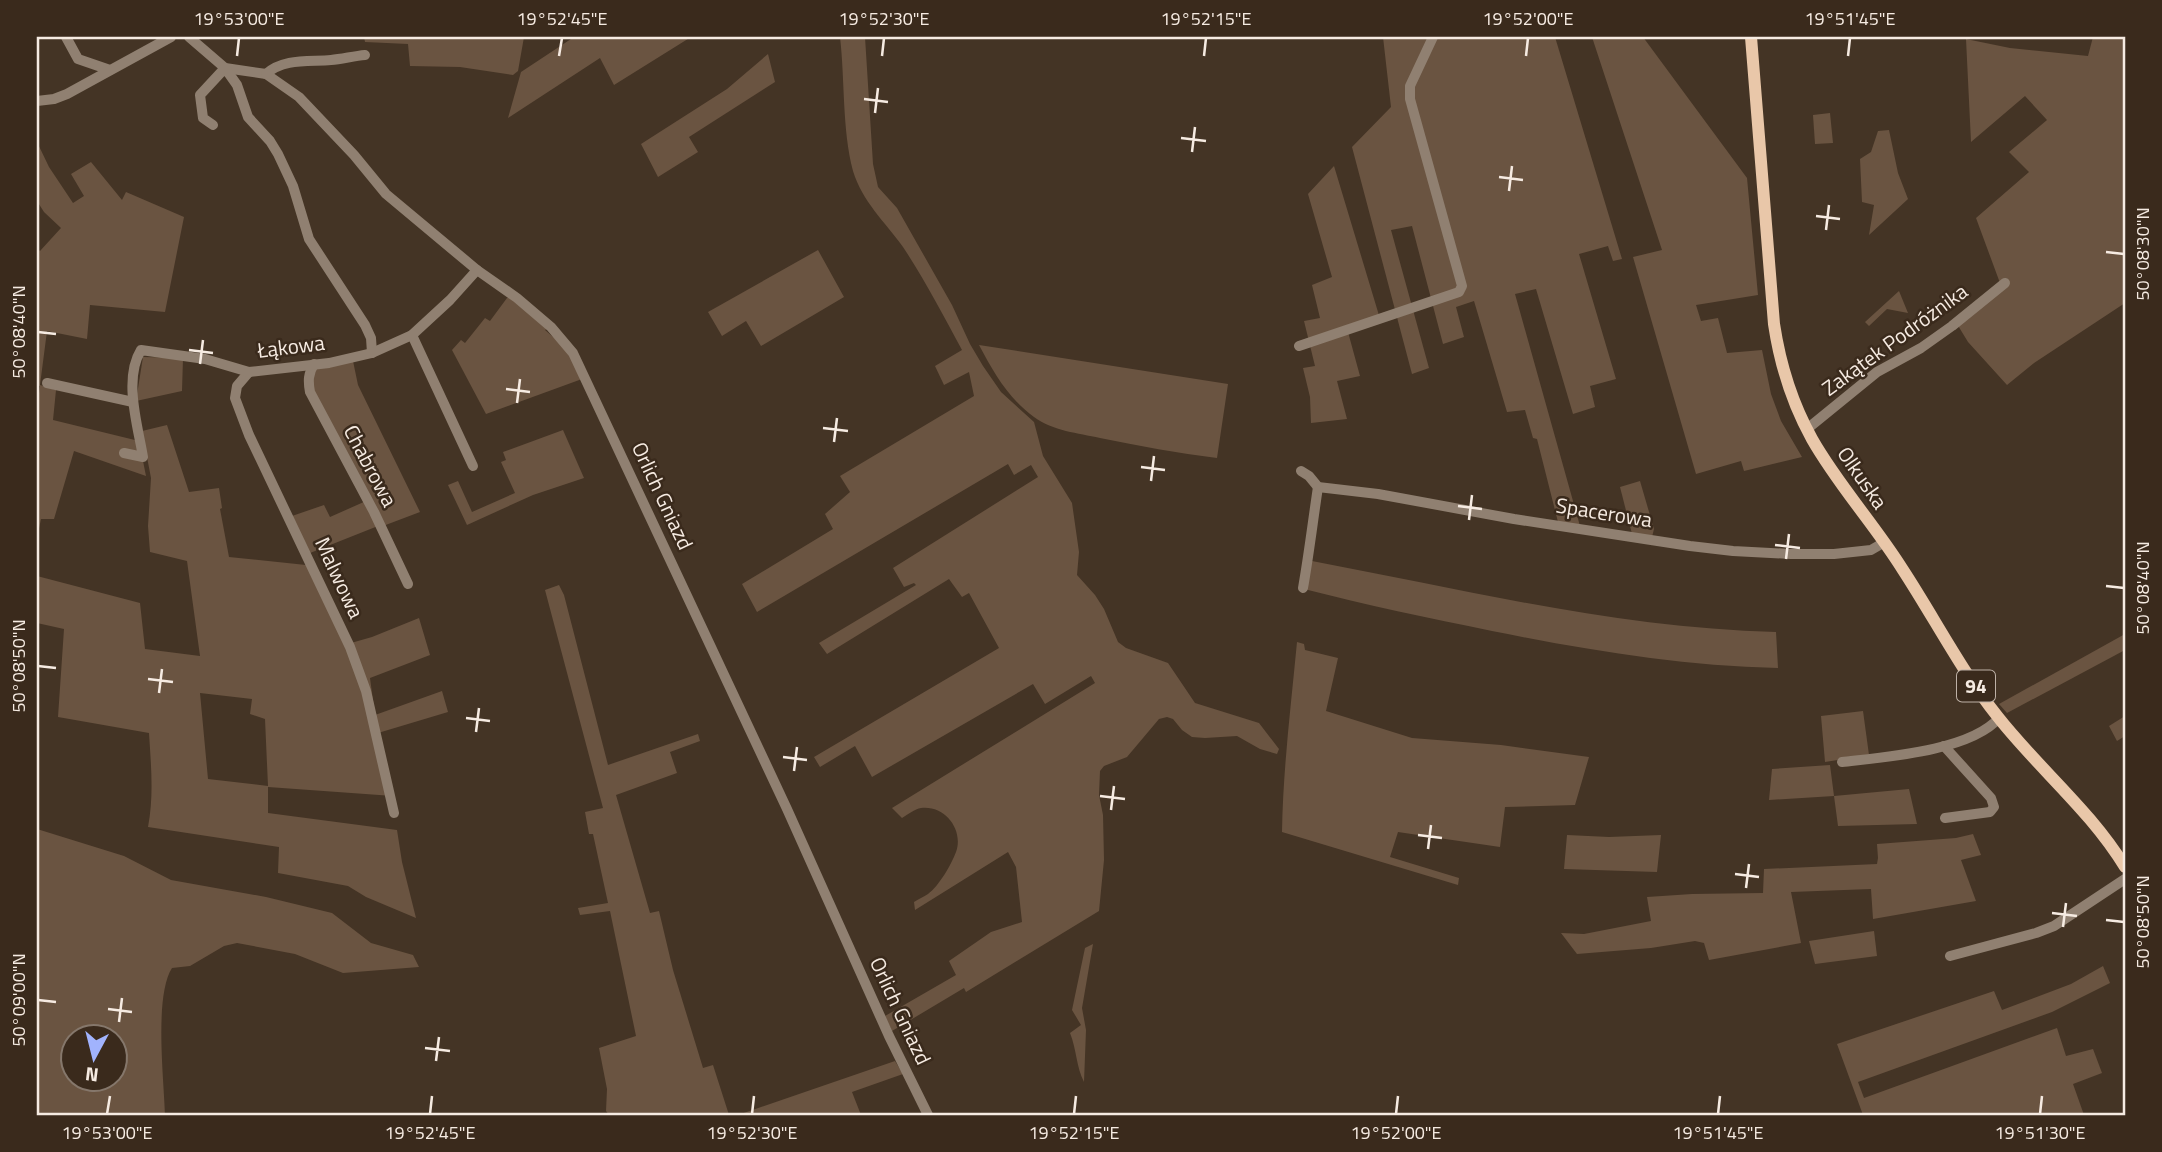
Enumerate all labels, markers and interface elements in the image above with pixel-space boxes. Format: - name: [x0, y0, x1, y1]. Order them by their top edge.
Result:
- text: 19°53'00"E: [194, 5, 285, 32]
- text: 19°52'45"E: [517, 5, 608, 32]
- text: 19°52'30"E: [839, 5, 930, 32]
- text: 19°52'15"E: [1161, 5, 1252, 32]
- text: 19°52'00"E: [1483, 5, 1574, 32]
- text: 19°51'45"E: [1805, 5, 1896, 32]
- text: 50°08'30"N: [2129, 207, 2156, 301]
- street label: Zakątek Podróżnika: [1815, 275, 1974, 403]
- text: 50°08'40"N: [5, 285, 32, 379]
- street label: Łąkowa: [254, 326, 327, 366]
- street label: Chabrowa: [336, 419, 406, 513]
- street label: Orlich Gniazd: [624, 436, 702, 555]
- street label: Olkuska: [1830, 439, 1896, 516]
- street label: Spacerowa: [1554, 489, 1655, 535]
- street label: Malwowa: [307, 532, 373, 624]
- text: 50°08'40"N: [2129, 541, 2156, 635]
- text: 50°08'50"N: [5, 619, 32, 713]
- road number: 94: [1957, 670, 1995, 702]
- text: 50°08'50"N: [2129, 875, 2156, 969]
- street label: Orlich Gniazd: [862, 951, 940, 1070]
- text: 50°09'00"N: [5, 953, 32, 1047]
- north arrow: [60, 1023, 130, 1092]
- text: N: [84, 1060, 100, 1091]
- text: 19°53'00"E: [62, 1119, 153, 1146]
- text: 19°52'45"E: [385, 1119, 476, 1146]
- text: 19°52'30"E: [707, 1119, 798, 1146]
- text: 19°52'15"E: [1029, 1119, 1120, 1146]
- text: 19°52'00"E: [1351, 1119, 1442, 1146]
- text: 19°51'45"E: [1673, 1119, 1764, 1146]
- text: 19°51'30"E: [1995, 1119, 2086, 1146]

